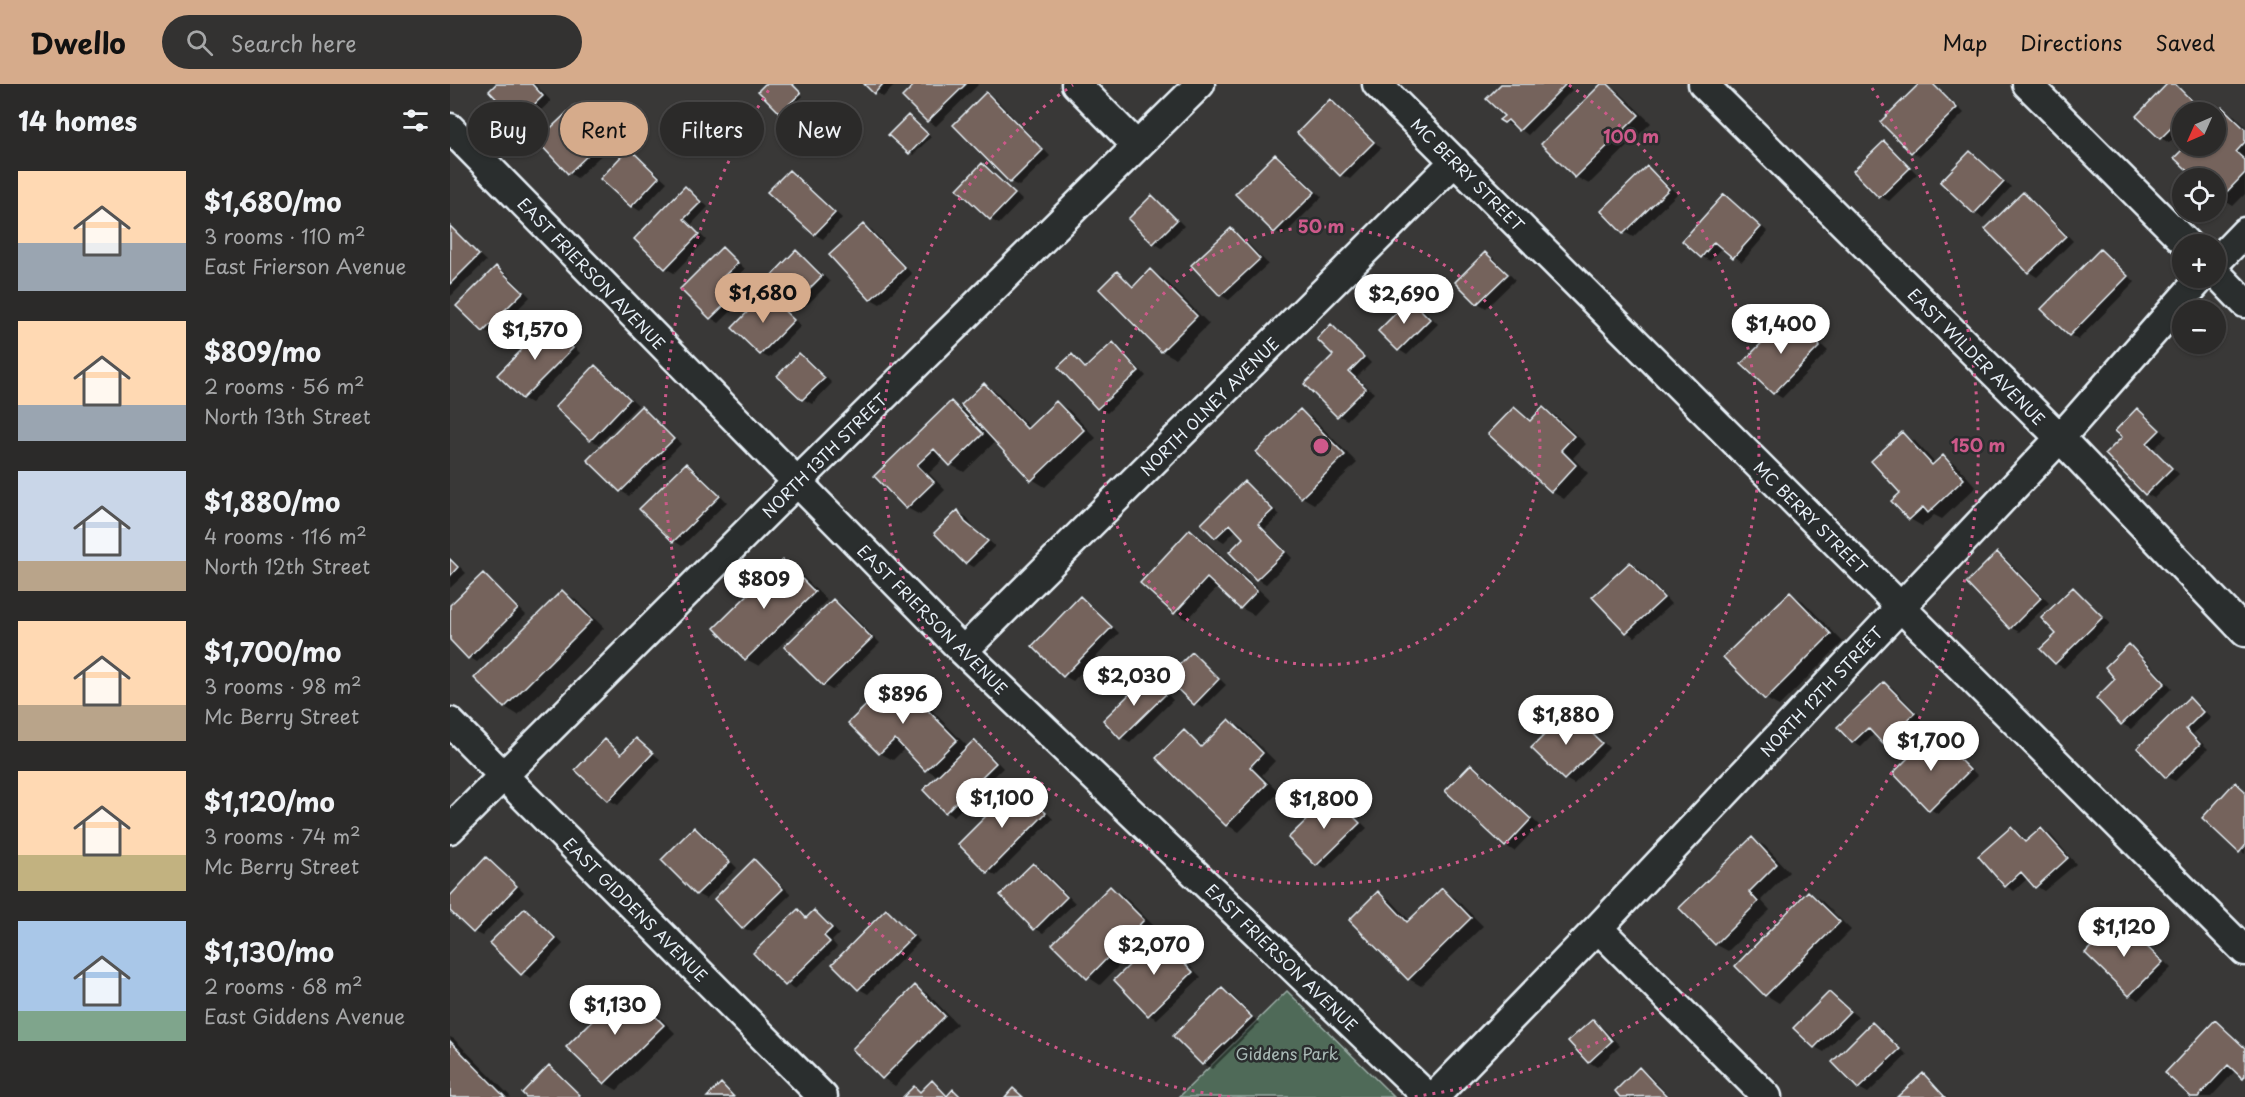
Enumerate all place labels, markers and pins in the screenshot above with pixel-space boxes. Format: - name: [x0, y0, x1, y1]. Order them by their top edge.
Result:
- pin: $1,680: [714, 273, 812, 324]
- pin: $2,690: [1355, 274, 1453, 325]
- pin: $1,400: [1732, 304, 1830, 355]
- pin: $1,570: [486, 310, 584, 361]
- centre of rings: [1311, 436, 1331, 456]
- pin: $809: [728, 559, 800, 610]
- pin: $2,030: [1085, 656, 1183, 707]
- pin: $896: [867, 674, 939, 725]
- pin: $1,880: [1517, 695, 1615, 746]
- pin: $1,700: [1882, 721, 1980, 772]
- pin: $1,100: [953, 778, 1051, 829]
- pin: $1,800: [1275, 779, 1373, 830]
- pin: $1,120: [2075, 907, 2173, 958]
- pin: $2,070: [1105, 925, 1203, 976]
- pin: $1,130: [566, 985, 664, 1036]

